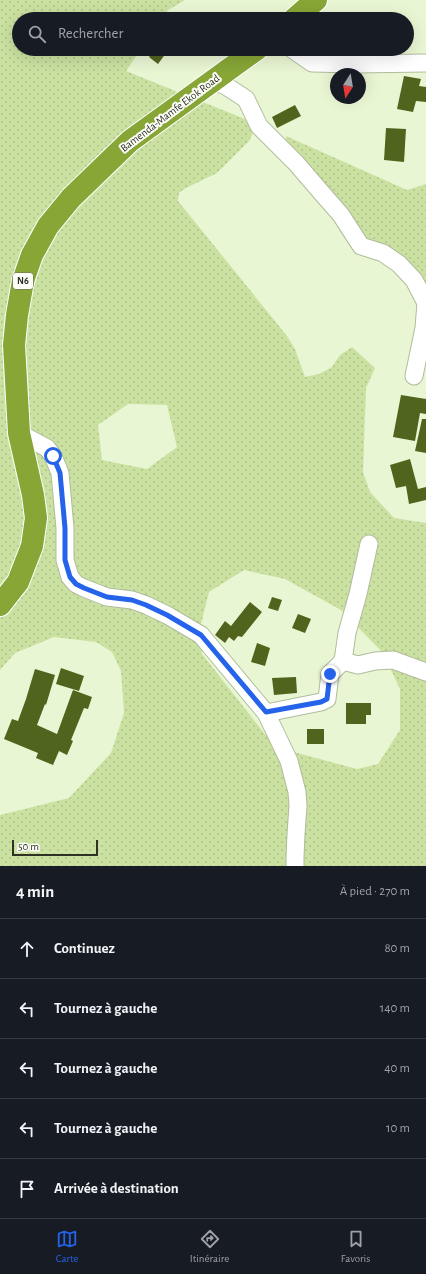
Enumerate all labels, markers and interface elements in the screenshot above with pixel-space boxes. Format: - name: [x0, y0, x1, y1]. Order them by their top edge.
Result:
- search box: [12, 12, 414, 56]
- icon: search: [26, 23, 48, 45]
- text: Rechercher: [58, 26, 123, 41]
- north arrow: [330, 68, 366, 104]
- street label: Bamenda-Mamfe Ekok Road: [118, 72, 222, 154]
- road number: N6: [13, 273, 33, 289]
- route start: [44, 447, 62, 465]
- route end: [321, 665, 339, 683]
- scale bar: [12, 838, 98, 857]
- text: 50 m: [18, 841, 39, 852]
- text: 4 min: [16, 883, 54, 900]
- text: À pied · 270 m: [340, 885, 410, 898]
- icon: ahead: [16, 938, 38, 960]
- text: Continuez: [54, 941, 115, 956]
- text: 80 m: [384, 942, 410, 955]
- icon: left: [16, 998, 38, 1020]
- text: Tournez à gauche: [54, 1001, 157, 1016]
- text: 140 m: [380, 1002, 410, 1015]
- icon: left: [16, 1058, 38, 1080]
- text: Tournez à gauche: [54, 1061, 157, 1076]
- text: 40 m: [384, 1062, 410, 1075]
- icon: left: [16, 1118, 38, 1140]
- text: Tournez à gauche: [54, 1121, 157, 1136]
- text: 10 m: [386, 1122, 410, 1135]
- icon: arrive: [16, 1178, 38, 1200]
- text: Arrivée à destination: [54, 1181, 179, 1196]
- tab: Carte: [56, 1228, 78, 1265]
- tab: Itinéraire: [190, 1228, 229, 1265]
- tab: Favoris: [341, 1228, 370, 1265]

